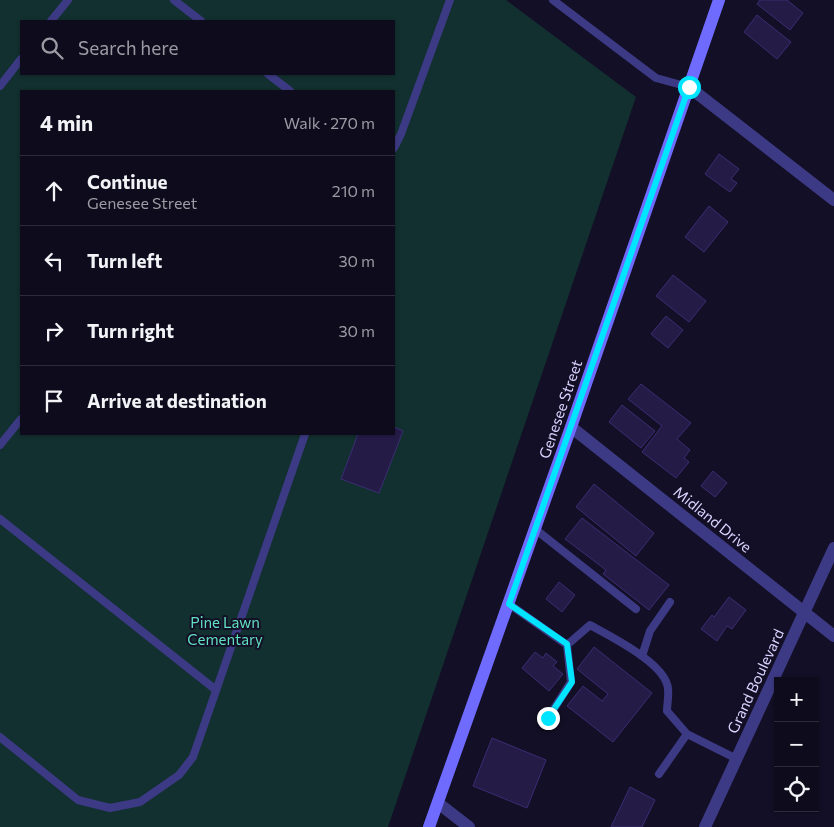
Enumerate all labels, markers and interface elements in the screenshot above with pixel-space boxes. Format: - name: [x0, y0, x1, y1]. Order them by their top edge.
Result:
- search box: [20, 20, 395, 75]
- icon: search: [38, 34, 66, 62]
- text: Search here: [78, 36, 178, 59]
- route start: [678, 76, 701, 99]
- text: 4 min: [40, 110, 93, 135]
- text: Walk · 270 m: [284, 113, 375, 132]
- text: Continue: [87, 170, 167, 193]
- icon: ahead: [40, 177, 68, 205]
- text: 210 m: [332, 181, 375, 200]
- text: Genesee Street: [87, 193, 197, 212]
- icon: left: [40, 247, 68, 275]
- text: Turn left: [87, 249, 162, 272]
- text: 30 m: [338, 251, 375, 270]
- icon: right: [40, 317, 68, 345]
- text: Turn right: [87, 319, 174, 342]
- text: 30 m: [338, 321, 375, 340]
- street label: Genesee Street: [535, 357, 585, 461]
- icon: arrive: [40, 387, 68, 415]
- text: Arrive at destination: [87, 389, 267, 412]
- street label: Midland Drive: [670, 482, 756, 556]
- park label: Pine Lawn Cementary: [187, 613, 263, 648]
- street label: Grand Boulevard: [723, 626, 787, 736]
- map controls: [774, 677, 819, 812]
- button: +: [774, 677, 819, 722]
- route end: [537, 707, 560, 730]
- button: −: [774, 722, 819, 767]
- button: locate: [774, 767, 819, 812]

